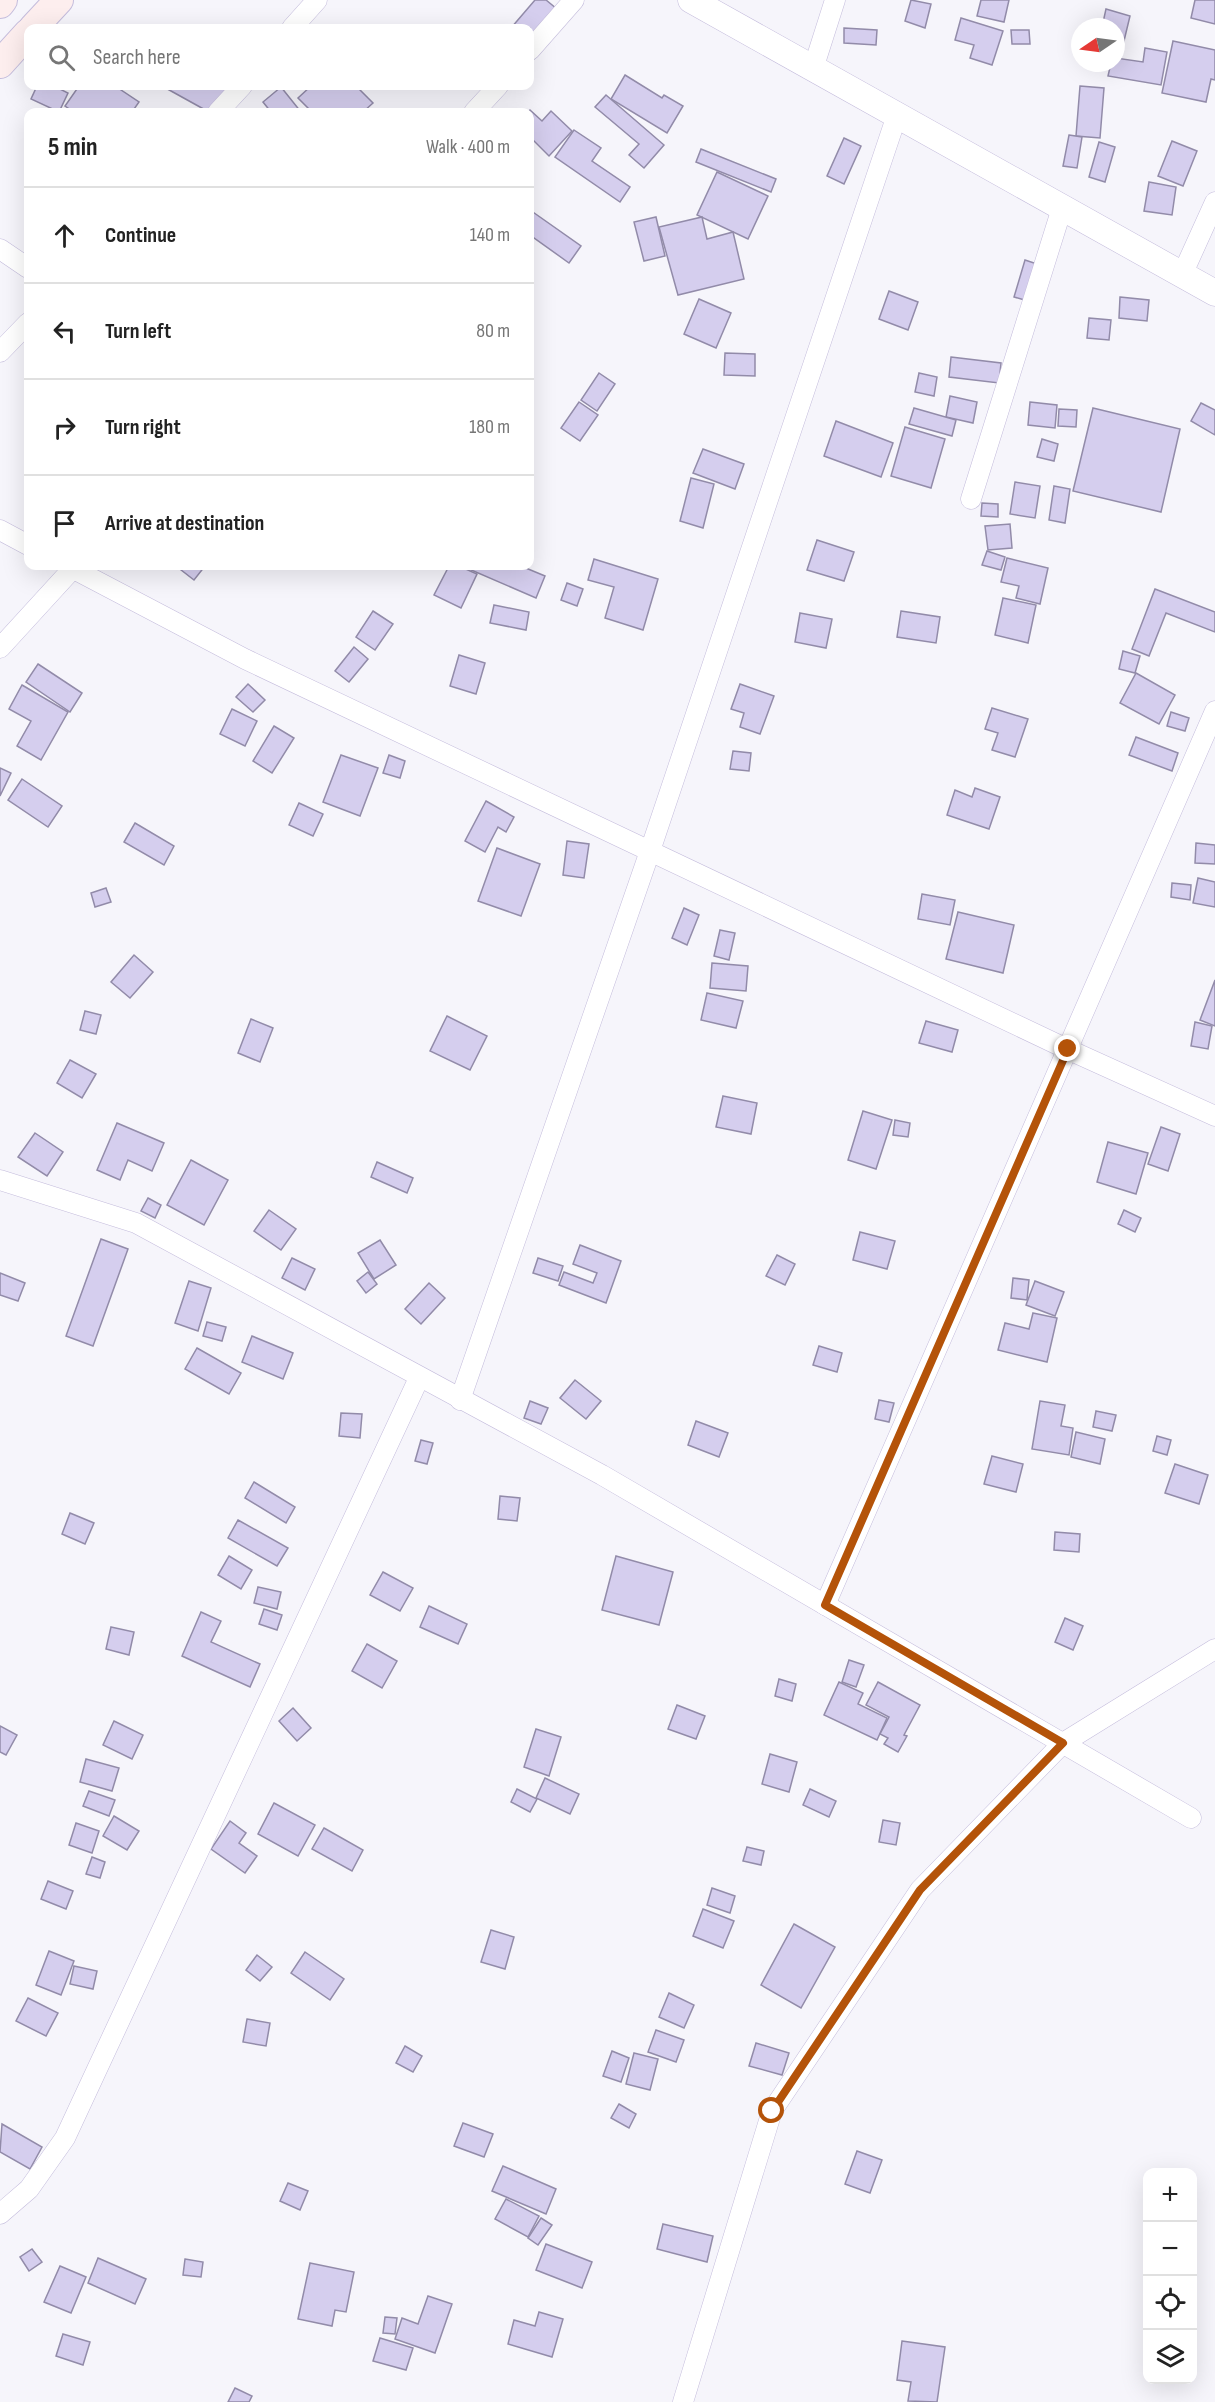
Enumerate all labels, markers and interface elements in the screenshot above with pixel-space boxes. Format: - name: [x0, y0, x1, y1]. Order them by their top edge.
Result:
- north arrow: [1071, 18, 1125, 72]
- search box: [24, 24, 534, 90]
- icon: search: [45, 41, 78, 74]
- text: Search here: [93, 44, 180, 71]
- text: 5 min: [48, 132, 98, 163]
- text: Walk · 400 m: [426, 135, 510, 159]
- icon: ahead: [48, 219, 81, 252]
- text: Continue: [105, 222, 176, 249]
- text: 140 m: [470, 223, 510, 247]
- icon: left: [48, 315, 81, 348]
- text: Turn left: [105, 318, 171, 345]
- text: 80 m: [476, 319, 510, 343]
- icon: right: [48, 411, 81, 444]
- text: Turn right: [105, 414, 181, 441]
- text: 180 m: [469, 415, 510, 439]
- icon: arrive: [48, 507, 81, 540]
- text: Arrive at destination: [105, 510, 264, 537]
- route end: [1054, 1035, 1080, 1061]
- route start: [758, 2097, 784, 2123]
- map controls: [1143, 2168, 1197, 2384]
- button: +: [1143, 2168, 1197, 2222]
- button: −: [1143, 2222, 1197, 2276]
- button: locate: [1143, 2276, 1197, 2330]
- button: layers: [1143, 2330, 1197, 2384]

